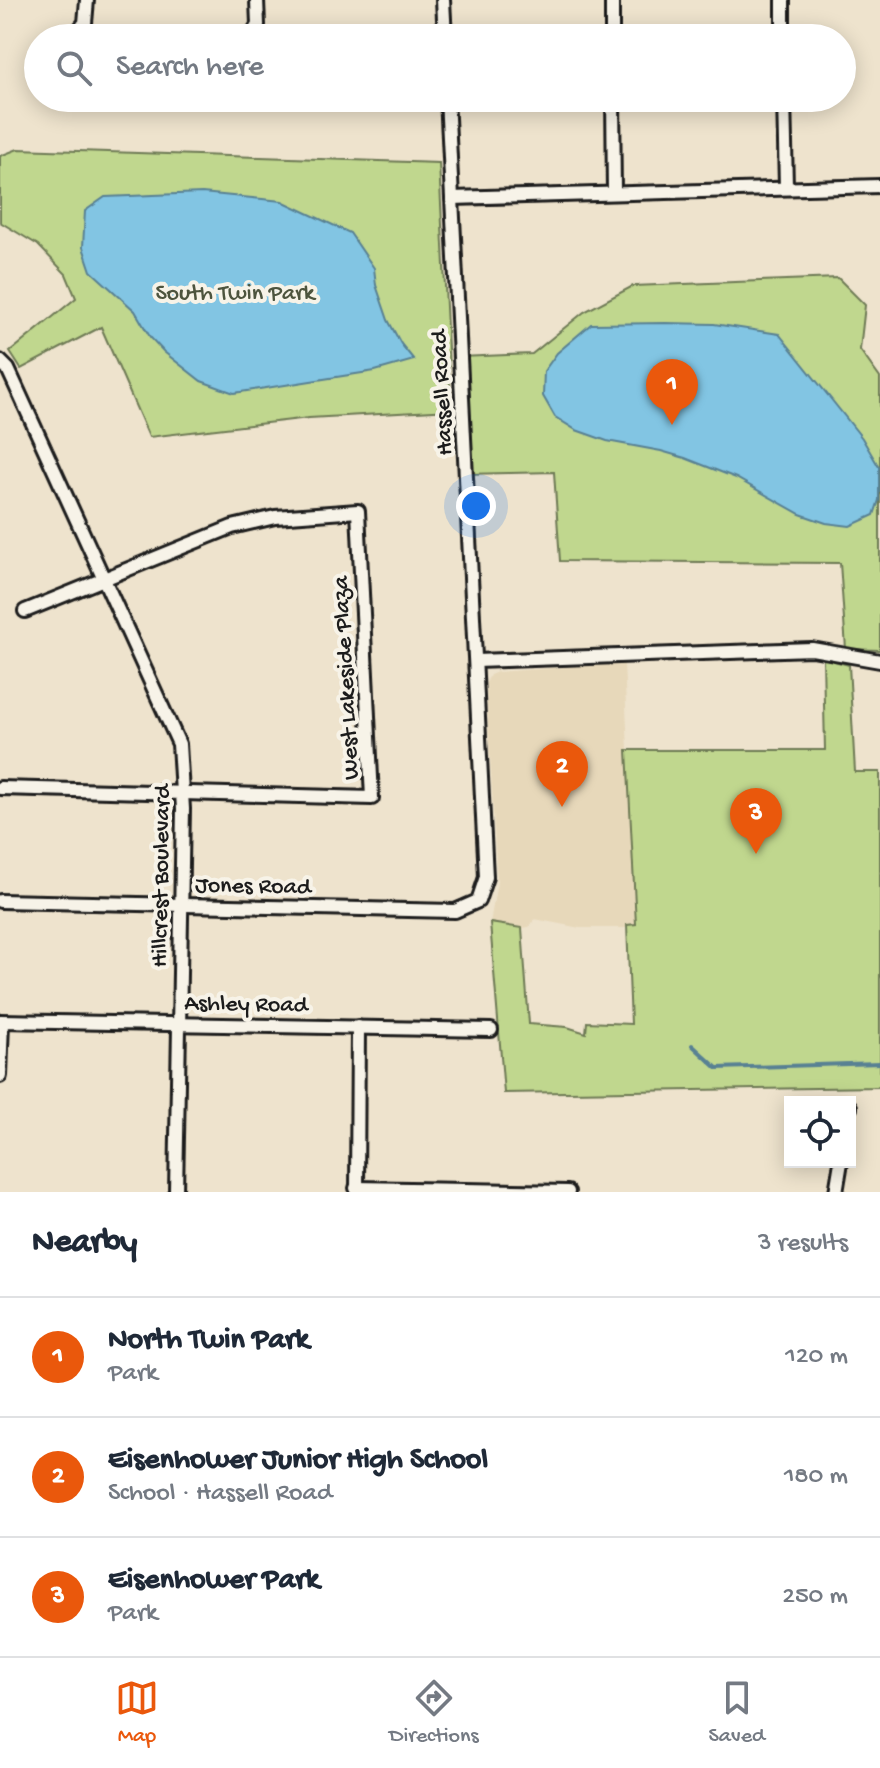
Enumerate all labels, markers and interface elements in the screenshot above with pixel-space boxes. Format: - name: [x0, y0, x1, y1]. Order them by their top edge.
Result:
- search box: [24, 24, 856, 112]
- icon: search: [52, 46, 96, 90]
- text: Search here: [116, 51, 264, 86]
- park label: South Twin Park: [155, 280, 317, 309]
- street label: Hassell Road: [426, 327, 461, 456]
- pin: 1: [646, 359, 698, 425]
- your location: [456, 486, 496, 526]
- street label: West Lakeside Plaza: [328, 574, 367, 781]
- pin: 2: [536, 741, 588, 807]
- street label: Hillcrest Boulevard: [146, 782, 179, 968]
- pin: 3: [730, 788, 782, 854]
- street label: Jones Road: [195, 872, 313, 903]
- street label: Ashley Road: [184, 990, 310, 1021]
- map controls: [784, 1096, 856, 1168]
- button: locate: [784, 1096, 856, 1168]
- text: Nearby: [32, 1224, 137, 1264]
- text: 3 results: [758, 1229, 848, 1260]
- text: North Twin Park: [108, 1324, 309, 1359]
- text: 1: [53, 1342, 63, 1373]
- text: 120 m: [785, 1342, 848, 1373]
- text: Park: [108, 1359, 158, 1390]
- text: Eisenhower Junior High School: [108, 1444, 488, 1479]
- text: 2: [52, 1462, 64, 1493]
- text: 180 m: [784, 1462, 848, 1493]
- text: School · Hassell Road: [108, 1479, 332, 1510]
- text: Eisenhower Park: [108, 1564, 319, 1599]
- text: 3: [51, 1582, 65, 1613]
- text: 250 m: [782, 1582, 848, 1613]
- text: Park: [108, 1599, 158, 1630]
- tab: Map: [115, 1676, 159, 1750]
- tab: Directions: [389, 1676, 479, 1750]
- tab: Saved: [709, 1676, 765, 1750]

